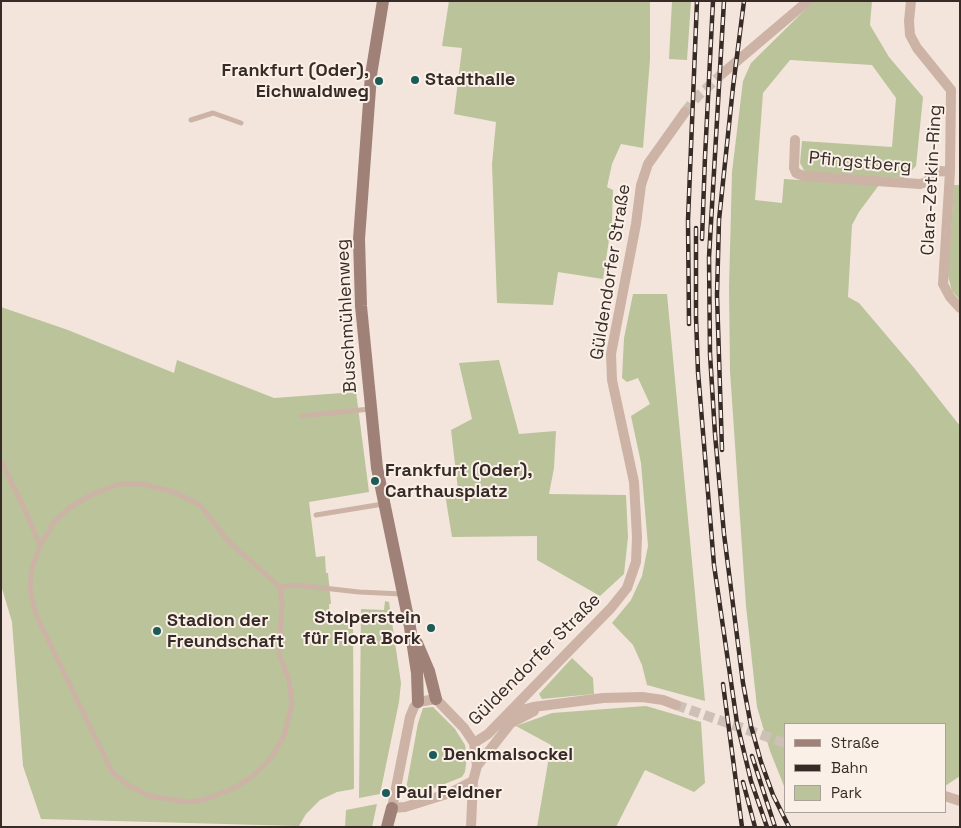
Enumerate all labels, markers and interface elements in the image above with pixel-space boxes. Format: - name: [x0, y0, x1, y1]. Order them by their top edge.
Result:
- place label: Frankfurt (Oder), Eichwaldweg: [222, 60, 369, 102]
- place label: Stadthalle: [425, 69, 515, 91]
- marker: Stadthalle: [409, 74, 421, 86]
- marker: Frankfurt (Oder), Eichwaldweg: [373, 75, 385, 87]
- street label: Clara-Zetkin-Ring: [917, 104, 947, 256]
- street label: Pfingstberg: [808, 148, 912, 178]
- street label: Güldendorfer Straße: [586, 183, 636, 361]
- street label: Buschmühlenweg: [332, 239, 362, 393]
- place label: Frankfurt (Oder), Carthausplatz: [385, 460, 532, 502]
- marker: Frankfurt (Oder), Carthausplatz: [369, 475, 381, 487]
- street label: Güldendorfer Straße: [465, 590, 605, 730]
- place label: Stolperstein für Flora Bork: [303, 607, 421, 650]
- place label: Stadion der Freundschaft: [167, 610, 284, 652]
- marker: Stolperstein für Flora Bork: [425, 622, 437, 634]
- marker: Stadion der Freundschaft: [151, 625, 163, 637]
- legend: [784, 723, 946, 813]
- text: Straße: [831, 733, 879, 752]
- place label: Denkmalsockel: [443, 744, 573, 766]
- marker: Denkmalsockel: [427, 749, 439, 761]
- text: Bahn: [831, 758, 868, 777]
- place label: Paul Feldner: [396, 782, 502, 804]
- text: Park: [831, 783, 862, 802]
- marker: Paul Feldner: [380, 787, 392, 799]

